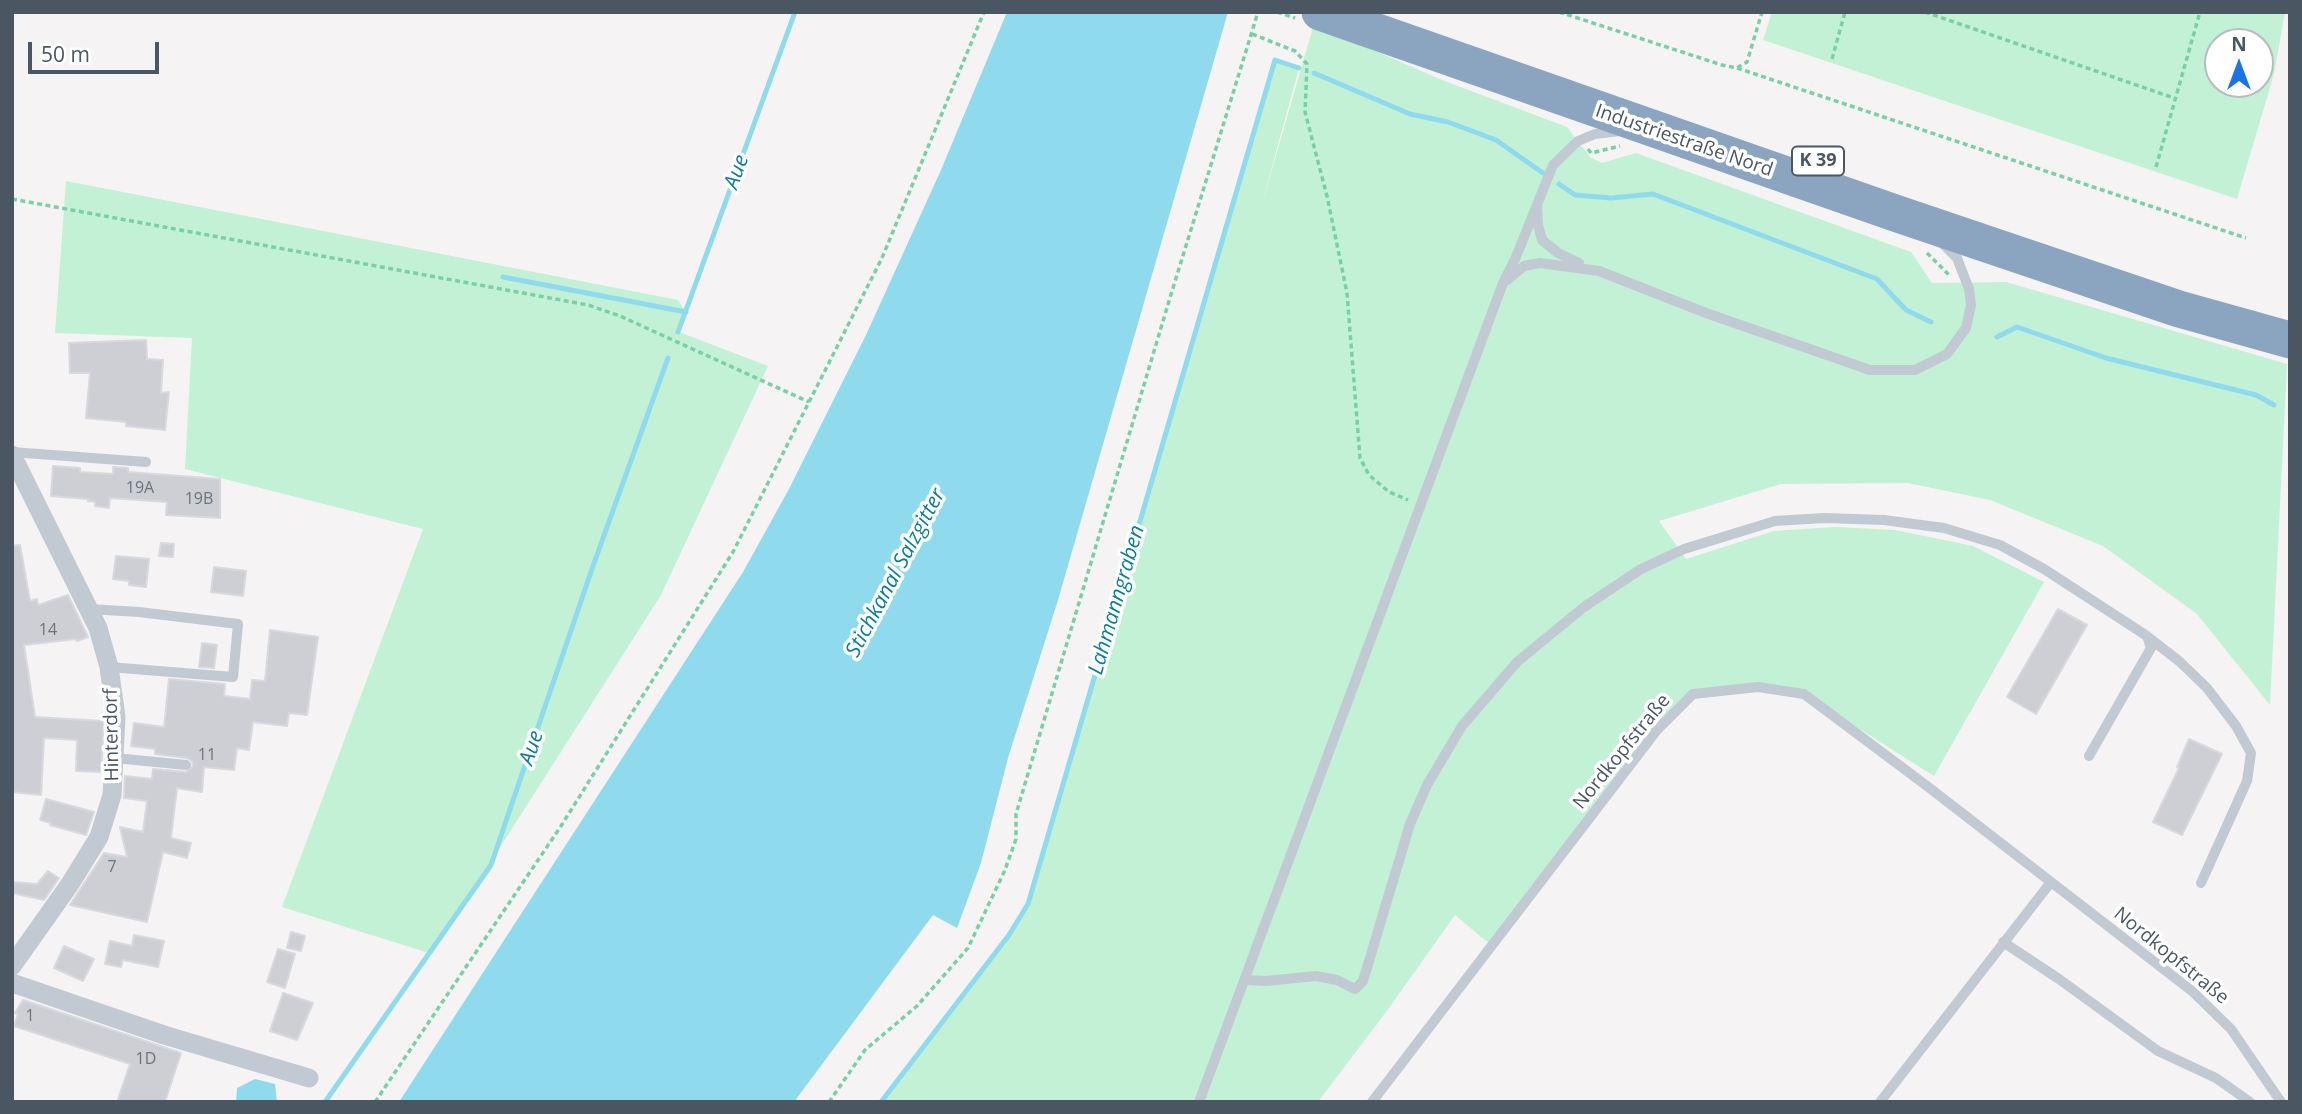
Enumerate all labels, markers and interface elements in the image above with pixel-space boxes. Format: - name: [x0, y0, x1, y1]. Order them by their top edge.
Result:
- scale bar: [32, 28, 163, 72]
- north arrow: [2204, 28, 2274, 98]
- text: N: [2231, 31, 2247, 57]
- text: 50 m: [41, 40, 90, 68]
- street label: Industriestraße Nord: [1592, 100, 1776, 182]
- road number: K 39: [1792, 146, 1844, 176]
- water label: Aue: [719, 152, 755, 192]
- house number: 19A: [126, 478, 154, 498]
- water label: Stichkanal Salzgitter: [841, 484, 951, 662]
- house number: 19B: [185, 489, 213, 509]
- water label: Lahmanngraben: [1084, 522, 1150, 678]
- house number: 14: [39, 620, 57, 640]
- street label: Hinterdorf: [100, 688, 124, 782]
- street label: Nordkopfstraße: [1569, 690, 1675, 814]
- water label: Aue: [514, 728, 550, 768]
- house number: 11: [198, 745, 216, 765]
- house number: 7: [107, 857, 117, 877]
- street label: Nordkopfstraße: [2109, 903, 2233, 1009]
- house number: 1: [25, 1006, 35, 1026]
- house number: 1D: [136, 1049, 156, 1069]

